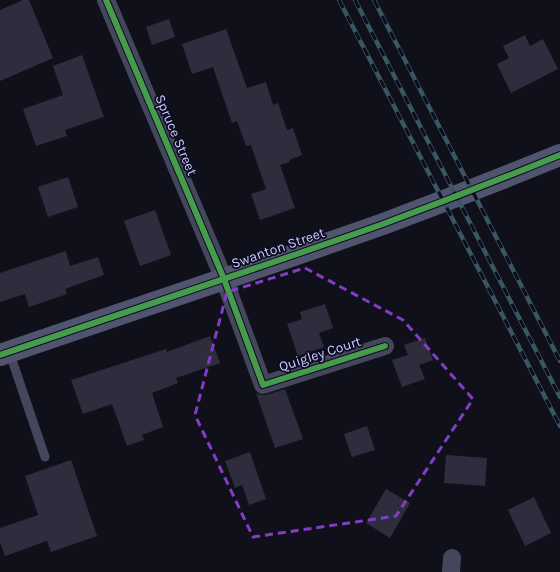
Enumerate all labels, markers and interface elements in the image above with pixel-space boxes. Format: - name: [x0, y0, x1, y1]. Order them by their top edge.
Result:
- street label: Spruce Street: [151, 92, 201, 178]
- street label: Swanton Street: [229, 224, 327, 272]
- street label: Quigley Court: [277, 333, 363, 375]

